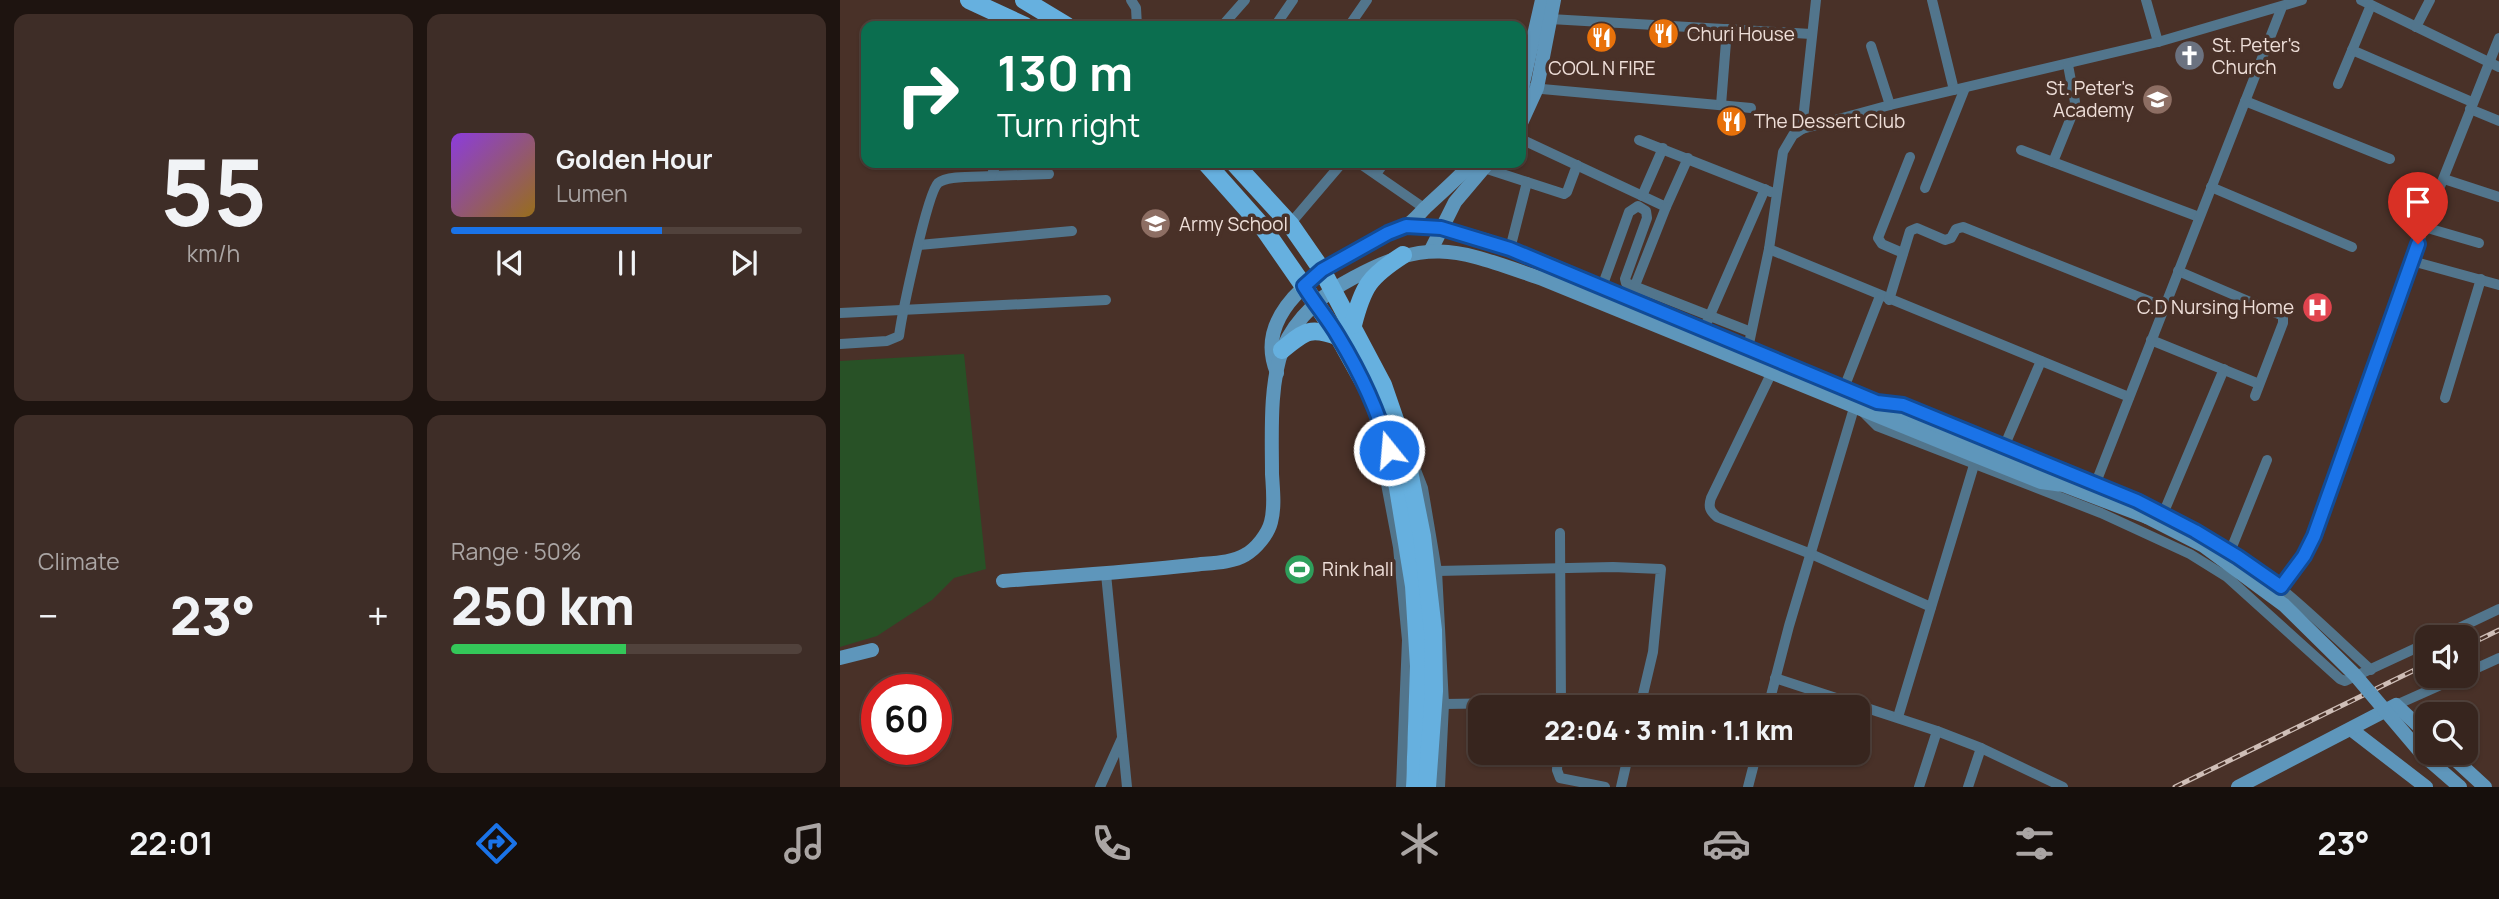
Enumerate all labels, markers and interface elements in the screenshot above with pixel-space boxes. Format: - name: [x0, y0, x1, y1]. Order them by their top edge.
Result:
- restaurant icon: Churi House: [1647, 17, 1681, 51]
- restaurant icon: COOL N FIRE: [1585, 20, 1619, 54]
- place label: Churi House: [1687, 21, 1795, 47]
- place label: St. Peter's Church: [2212, 32, 2300, 80]
- text: 130 m: [997, 39, 1133, 106]
- church icon: St. Peter's Church: [2172, 39, 2206, 73]
- icon: right: [882, 49, 973, 140]
- place label: COOL N FIRE: [1548, 55, 1656, 81]
- place label: St. Peter's Academy: [2046, 75, 2134, 123]
- school or university icon: St. Peter's Academy: [2140, 82, 2174, 116]
- text: Turn right: [997, 103, 1140, 147]
- restaurant icon: The Dessert Club: [1714, 104, 1748, 138]
- place label: The Dessert Club: [1754, 108, 1905, 134]
- text: 55: [160, 129, 267, 253]
- text: Golden Hour: [556, 141, 713, 177]
- pin: [2388, 172, 2448, 244]
- text: Lumen: [556, 177, 628, 209]
- icon: arrive: [2399, 183, 2437, 221]
- school or university icon: Army School: [1139, 207, 1173, 241]
- place label: Army School: [1179, 211, 1288, 237]
- text: km/h: [187, 237, 240, 269]
- icon: previous: [491, 244, 529, 282]
- icon: pause: [608, 244, 646, 282]
- icon: next: [725, 244, 763, 282]
- hospital icon: C.D Nursing Home: [2300, 290, 2334, 324]
- place label: C.D Nursing Home: [2137, 294, 2294, 320]
- position arrow: [1352, 413, 1426, 487]
- text: Range · 50%: [451, 535, 581, 567]
- text: Climate: [38, 545, 120, 577]
- sports icon: Rink hall: [1282, 552, 1316, 586]
- place label: Rink hall: [1322, 556, 1394, 582]
- text: 250 km: [451, 570, 635, 641]
- text: 23°: [170, 580, 256, 651]
- text: −: [38, 589, 59, 641]
- text: +: [367, 589, 389, 641]
- map controls: [2415, 625, 2478, 765]
- button: sound: [2415, 625, 2478, 688]
- speed limit sign: 60: [861, 674, 952, 765]
- button: search: [2415, 702, 2478, 765]
- text: 22:04 · 3 min · 1.1 km: [1544, 712, 1794, 748]
- icon: directions: [472, 819, 521, 868]
- icon: music: [780, 819, 829, 868]
- icon: phone: [1087, 819, 1136, 868]
- icon: climate: [1395, 819, 1444, 868]
- icon: car: [1702, 819, 1751, 868]
- icon: filters: [2010, 819, 2059, 868]
- text: 22:01: [129, 821, 213, 865]
- text: 23°: [2318, 821, 2370, 865]

